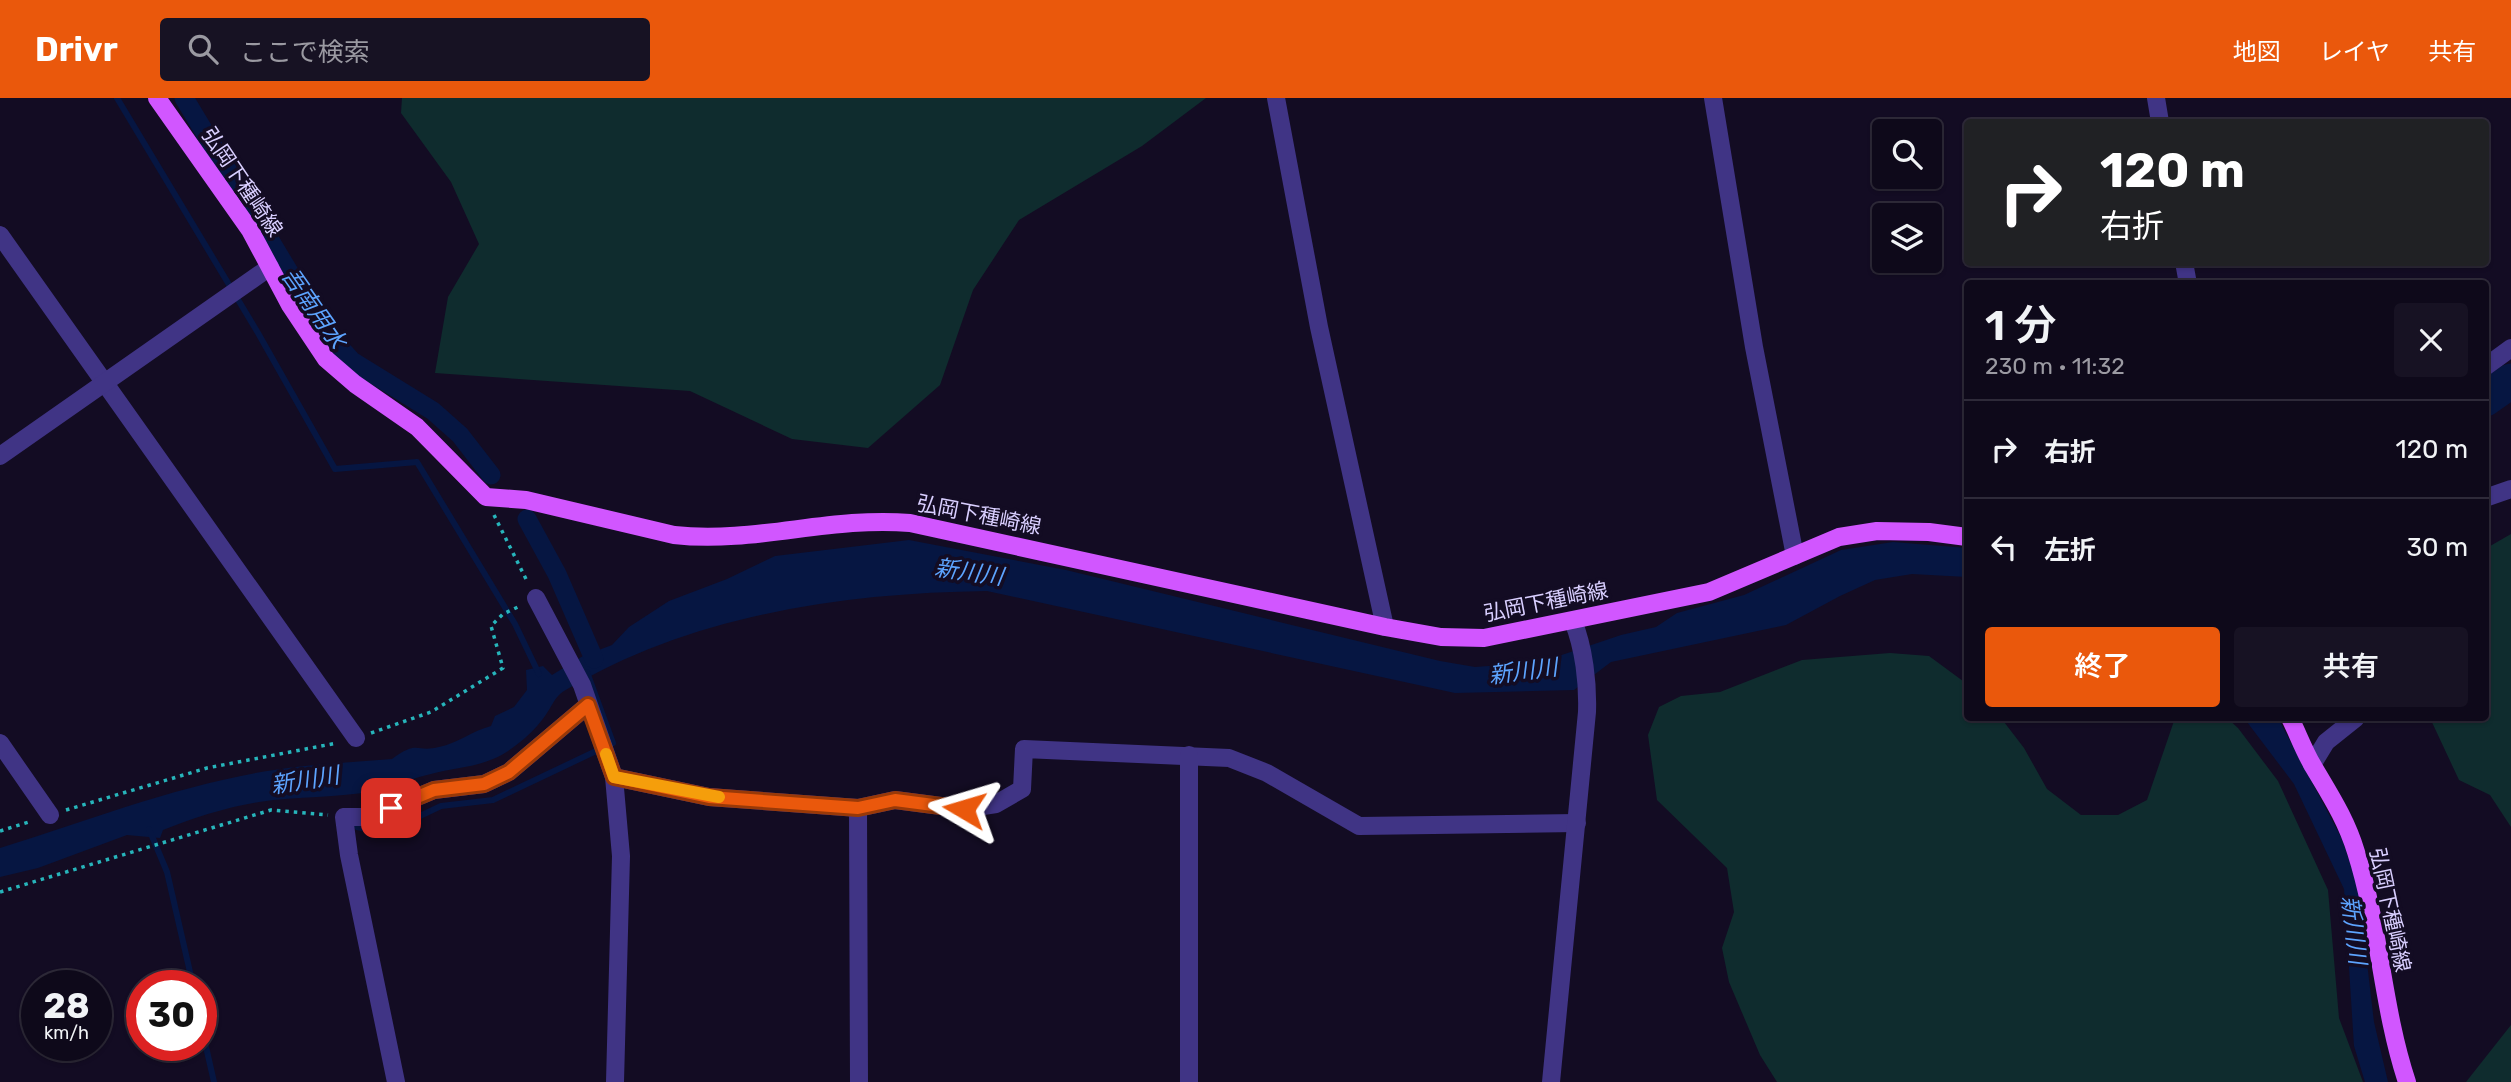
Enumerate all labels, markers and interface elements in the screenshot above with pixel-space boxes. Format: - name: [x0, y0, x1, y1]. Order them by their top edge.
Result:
- search box: [160, 18, 650, 81]
- text: Drivr: [35, 30, 118, 69]
- icon: search: [184, 30, 222, 68]
- text: ここで検索: [240, 37, 370, 68]
- text: 地図: [2233, 38, 2281, 66]
- text: レイヤ: [2319, 38, 2390, 66]
- text: 共有: [2428, 38, 2476, 66]
- map controls: [1872, 119, 1942, 273]
- button: search: [1872, 119, 1942, 189]
- street label: 弘岡下種崎線: [197, 123, 288, 241]
- text: 120 m: [2100, 141, 2245, 199]
- icon: right: [1985, 147, 2076, 238]
- button: layers: [1872, 203, 1942, 273]
- text: 右折: [2100, 207, 2164, 245]
- water label: 吾南用水: [276, 262, 354, 356]
- text: 1 分: [1985, 301, 2056, 351]
- button: close: [2394, 303, 2468, 377]
- text: 230 m · 11:32: [1985, 352, 2125, 380]
- icon: right: [1985, 430, 2023, 468]
- text: 120 m: [2396, 434, 2468, 465]
- text: 右折: [2044, 437, 2096, 468]
- street label: 弘岡下種崎線: [915, 490, 1043, 539]
- icon: left: [1985, 528, 2023, 566]
- text: 30 m: [2406, 532, 2468, 563]
- text: 左折: [2044, 535, 2096, 566]
- water label: 新川川: [933, 553, 1008, 591]
- street label: 弘岡下種崎線: [1482, 577, 1610, 626]
- button: 終了: [1985, 627, 2220, 707]
- button: 共有: [2234, 627, 2468, 707]
- water label: 新川川: [1487, 653, 1562, 689]
- water label: 新川川: [269, 760, 344, 799]
- position arrow: [927, 772, 1001, 846]
- pin: [361, 778, 421, 838]
- icon: arrive: [372, 789, 410, 827]
- street label: 弘岡下種崎線: [2365, 846, 2416, 974]
- water label: 新川川: [2336, 894, 2372, 969]
- speed limit sign: 30: [126, 970, 217, 1061]
- text: 28: [43, 985, 90, 1027]
- text: km/h: [44, 1022, 89, 1044]

